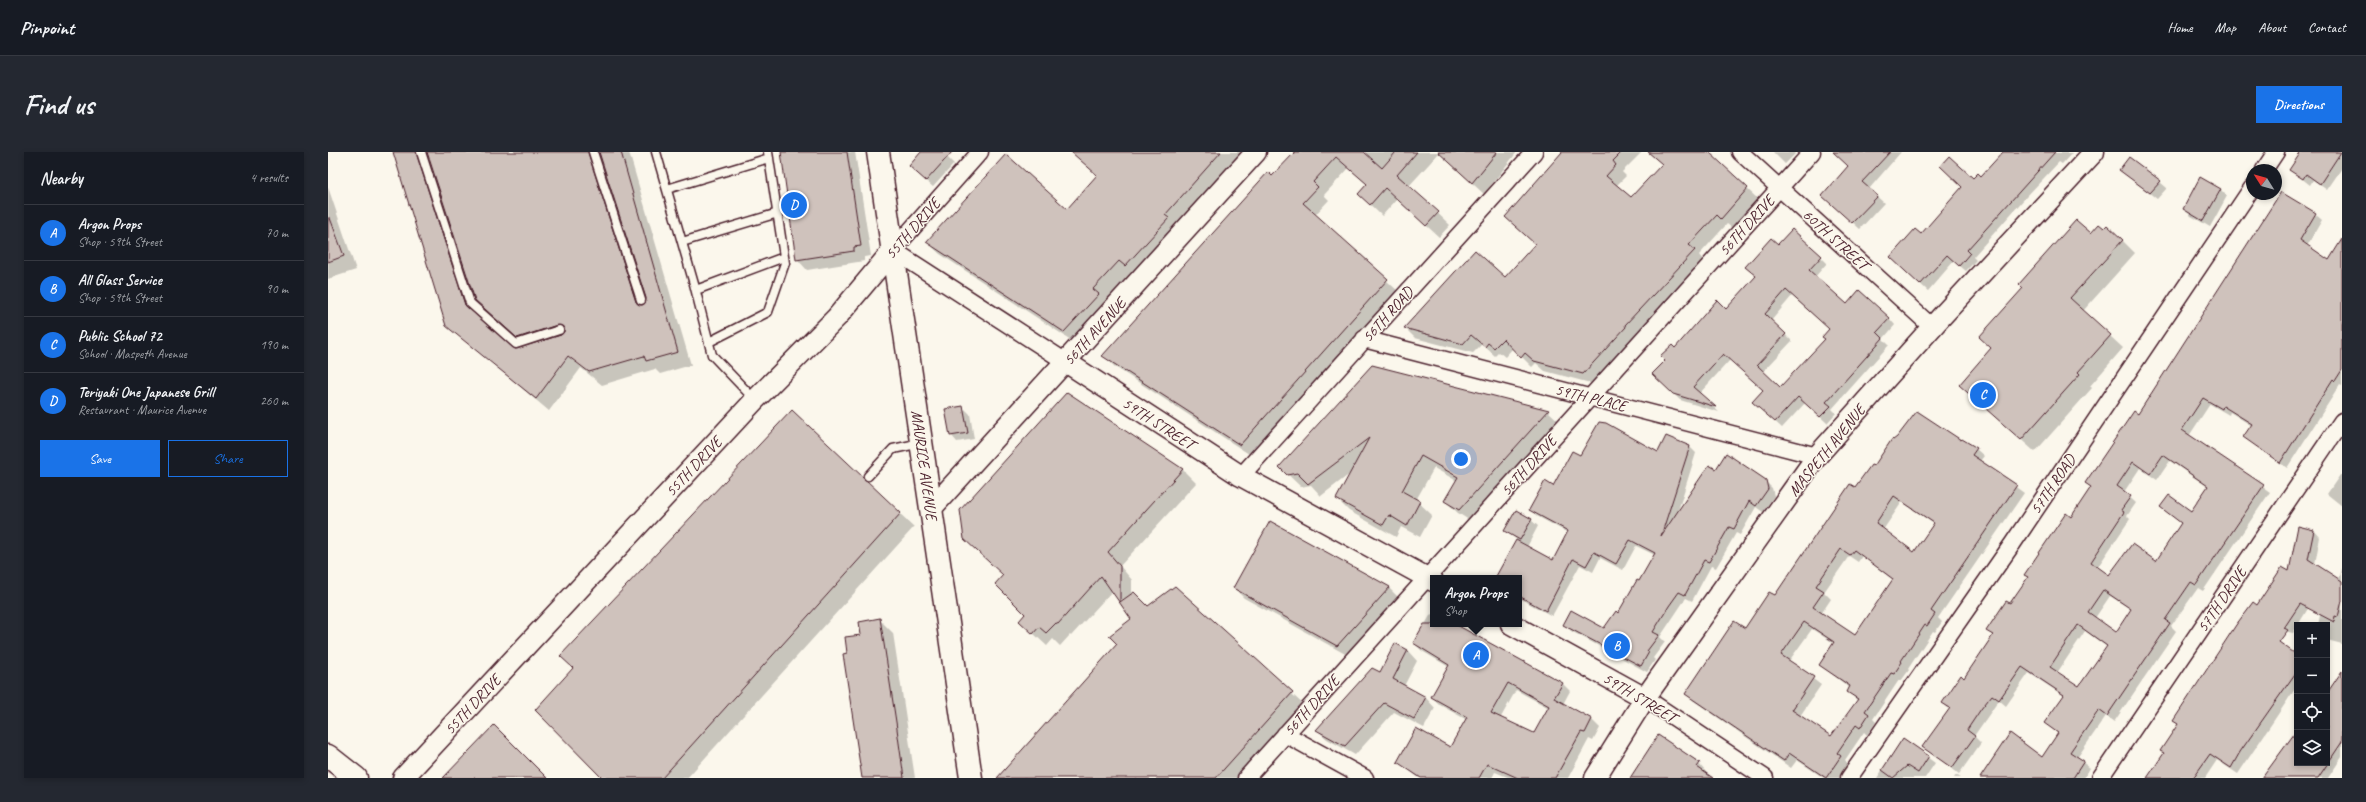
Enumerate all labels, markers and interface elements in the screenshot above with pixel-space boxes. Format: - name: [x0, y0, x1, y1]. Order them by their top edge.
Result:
- text: Pinpoint: [20, 16, 74, 40]
- text: Home: [2167, 19, 2193, 36]
- text: Map: [2215, 19, 2236, 36]
- text: About: [2258, 19, 2286, 36]
- text: Contact: [2308, 19, 2346, 36]
- button: Directions: [2256, 86, 2342, 123]
- text: Find us: [24, 87, 94, 122]
- north arrow: [2246, 164, 2282, 200]
- text: Nearby: [40, 168, 83, 189]
- text: 4 results: [250, 170, 288, 186]
- pin: D: [781, 190, 807, 220]
- street label: 56TH DRIVE: [1714, 190, 1781, 260]
- street label: 55TH DRIVE: [881, 192, 946, 263]
- street label: 60TH STREET: [1798, 205, 1876, 278]
- text: Argon Props: [78, 215, 141, 234]
- text: A: [50, 225, 56, 241]
- text: 70 m: [266, 225, 288, 241]
- text: Shop · 59th Street: [78, 234, 162, 250]
- text: All Glass Service: [78, 271, 162, 290]
- text: B: [50, 281, 56, 297]
- text: 90 m: [266, 281, 288, 297]
- street label: 56TH ROAD: [1358, 282, 1419, 346]
- text: Shop · 59th Street: [78, 290, 162, 306]
- street label: 56TH AVENUE: [1059, 292, 1132, 370]
- text: Public School 72: [78, 327, 162, 346]
- text: C: [50, 337, 56, 353]
- text: 190 m: [260, 337, 288, 353]
- text: School · Maspeth Avenue: [78, 346, 187, 362]
- street label: 59TH PLACE: [1553, 379, 1631, 417]
- pin: C: [1970, 380, 1996, 410]
- text: Teriyaki One Japanese Grill: [78, 383, 214, 402]
- text: D: [49, 393, 57, 409]
- text: 260 m: [260, 393, 288, 409]
- street label: 59TH STREET: [1119, 393, 1202, 457]
- street label: MASPETH AVENUE: [1784, 399, 1871, 500]
- text: Restaurant · Maurice Avenue: [78, 402, 206, 418]
- street label: MAURICE AVENUE: [906, 409, 942, 523]
- street label: 56TH DRIVE: [1496, 430, 1563, 500]
- street label: 55TH DRIVE: [661, 431, 728, 501]
- button: Save: [40, 440, 160, 477]
- button: Share: [168, 440, 288, 477]
- your location: [1451, 449, 1471, 469]
- street label: 57TH ROAD: [2026, 450, 2081, 518]
- street label: 57TH DRIVE: [2193, 561, 2252, 636]
- popup: [1430, 575, 1522, 627]
- text: Argon Props: [1444, 584, 1508, 603]
- text: Shop: [1444, 603, 1467, 619]
- map controls: [2294, 622, 2330, 766]
- button: +: [2294, 622, 2330, 658]
- pin: B: [1604, 631, 1630, 661]
- pin: A: [1463, 640, 1489, 670]
- button: −: [2294, 658, 2330, 694]
- street label: 59TH STREET: [1599, 668, 1684, 730]
- street label: 55TH DRIVE: [440, 669, 507, 739]
- street label: 56TH DRIVE: [1279, 670, 1346, 740]
- button: locate: [2294, 694, 2330, 730]
- button: layers: [2294, 730, 2330, 766]

